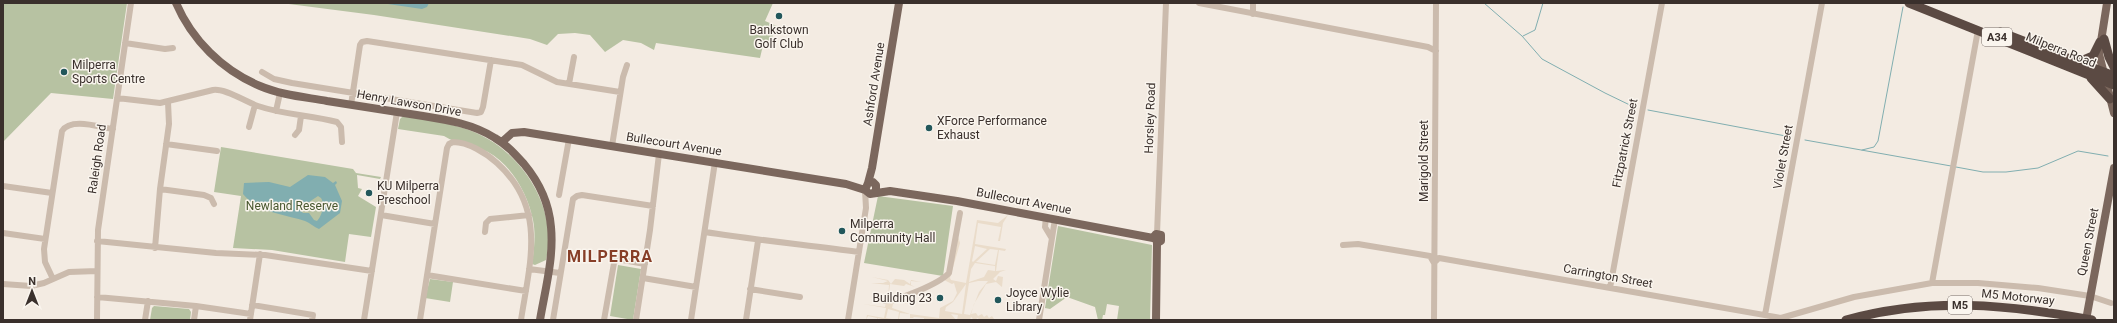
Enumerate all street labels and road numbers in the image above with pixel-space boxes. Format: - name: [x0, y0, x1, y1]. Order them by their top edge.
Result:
- road number: A34: [1982, 28, 2012, 46]
- street label: Milperra Road: [2024, 30, 2098, 70]
- street label: Ashford Avenue: [860, 41, 888, 127]
- street label: Horsley Road: [1142, 82, 1158, 154]
- street label: Henry Lawson Drive: [356, 87, 462, 119]
- street label: Fitzpatrick Street: [1609, 97, 1641, 189]
- street label: Marigold Street: [1417, 120, 1431, 202]
- street label: Raleigh Road: [85, 123, 109, 195]
- street label: Violet Street: [1770, 124, 1796, 190]
- street label: Bullecourt Avenue: [625, 130, 723, 158]
- street label: Bullecourt Avenue: [975, 185, 1073, 217]
- street label: Queen Street: [2075, 207, 2101, 277]
- street label: Carrington Street: [1562, 261, 1654, 291]
- street label: M5 Motorway: [1981, 286, 2056, 308]
- road number: M5: [1948, 296, 1972, 314]

